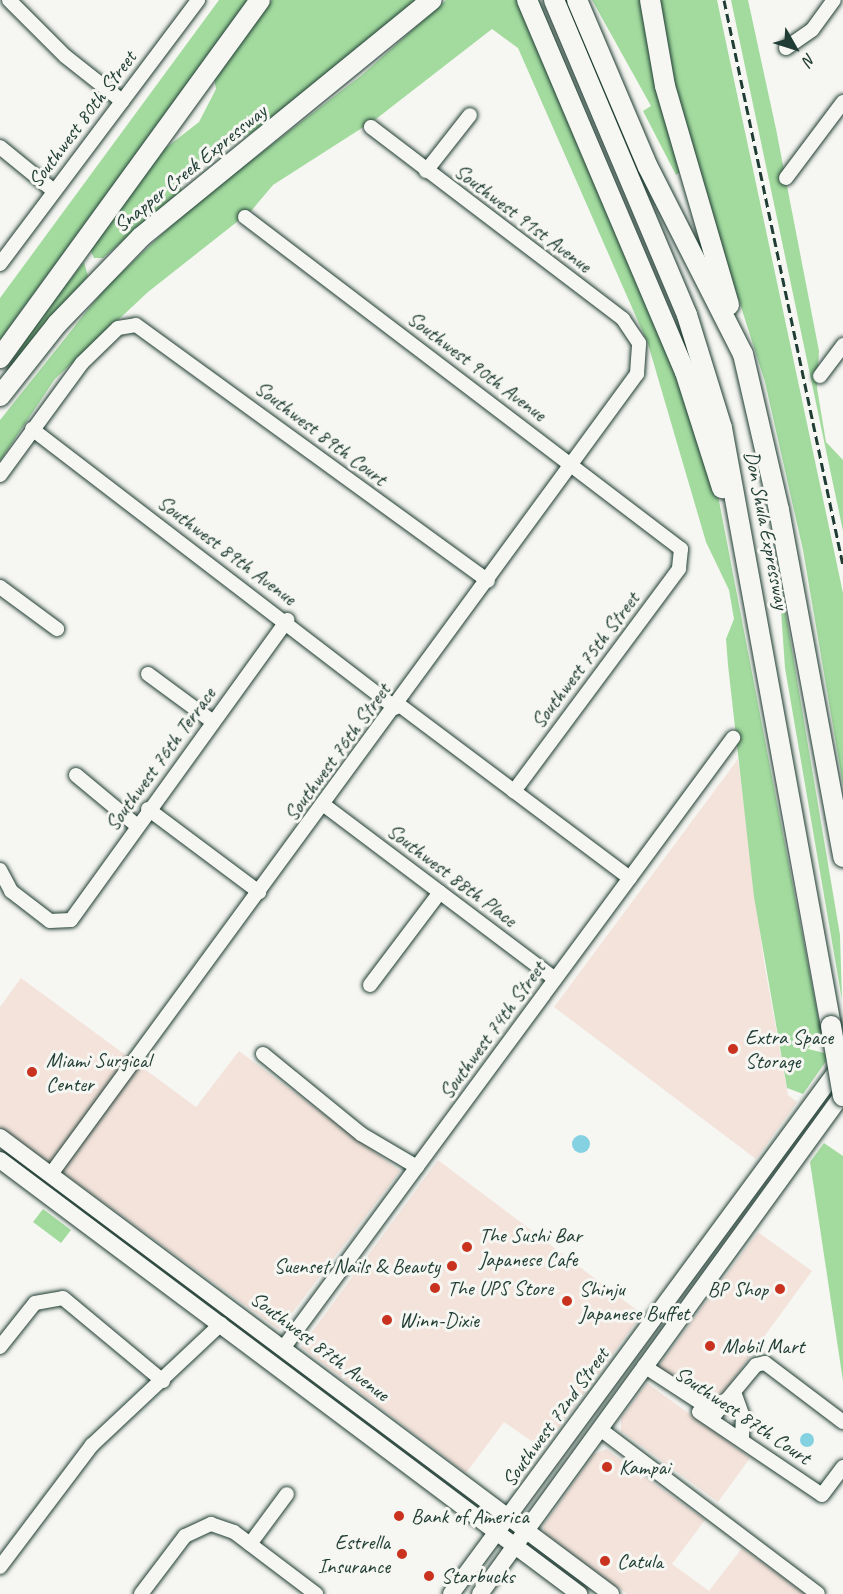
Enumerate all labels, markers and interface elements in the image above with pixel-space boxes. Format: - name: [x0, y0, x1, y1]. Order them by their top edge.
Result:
- north arrow: [765, 18, 825, 78]
- street label: Southwest 80th Street: [22, 46, 142, 192]
- text: N: [798, 49, 820, 69]
- street label: Snapper Creek Expressway: [109, 99, 271, 237]
- street label: Southwest 91st Avenue: [450, 158, 596, 278]
- street label: Southwest 90th Avenue: [403, 306, 551, 426]
- street label: Southwest 89th Court: [250, 375, 392, 491]
- street label: Don Shula Expressway: [739, 449, 795, 611]
- street label: Southwest 89th Avenue: [153, 490, 301, 610]
- street label: Southwest 75th Street: [525, 587, 645, 733]
- street label: Southwest 76th Street: [278, 678, 396, 826]
- street label: Southwest 76th Terrace: [99, 682, 221, 836]
- street label: Southwest 88th Place: [382, 818, 522, 932]
- street label: Southwest 74th Street: [433, 956, 551, 1104]
- place label: Extra Space Storage: [745, 1024, 834, 1074]
- marker: Extra Space Storage: [726, 1042, 740, 1056]
- place label: Miami Surgical Center: [46, 1047, 151, 1097]
- marker: Miami Surgical Center: [23, 1063, 41, 1081]
- place label: The Sushi Bar Japanese Cafe: [479, 1222, 582, 1272]
- marker: The Sushi Bar Japanese Cafe: [460, 1240, 474, 1254]
- place label: Suenset Nails & Beauty: [274, 1253, 440, 1279]
- marker: Suenset Nails & Beauty: [445, 1259, 459, 1273]
- place label: The UPS Store: [447, 1275, 553, 1301]
- place label: Shinju Japanese Buffet: [579, 1276, 689, 1326]
- place label: BP Shop: [707, 1276, 768, 1302]
- marker: The UPS Store: [428, 1281, 442, 1295]
- marker: BP Shop: [773, 1282, 787, 1296]
- street label: Southwest 87th Avenue: [246, 1286, 394, 1406]
- marker: Shinju Japanese Buffet: [560, 1294, 574, 1308]
- place label: Winn-Dixie: [399, 1307, 479, 1333]
- marker: Winn-Dixie: [380, 1313, 394, 1327]
- place label: Mobil Mart: [722, 1333, 805, 1359]
- marker: Mobil Mart: [703, 1339, 717, 1353]
- street label: Southwest 72nd Street: [496, 1342, 614, 1492]
- street label: Southwest 87th Court: [670, 1360, 816, 1470]
- place label: Kampai: [619, 1454, 670, 1480]
- marker: Kampai: [600, 1460, 614, 1474]
- place label: Bank of America: [411, 1503, 529, 1529]
- marker: Bank of America: [392, 1509, 406, 1523]
- place label: Estrella Insurance: [318, 1529, 390, 1579]
- marker: Estrella Insurance: [395, 1547, 409, 1561]
- place label: Catula: [617, 1548, 663, 1574]
- marker: Catula: [598, 1554, 612, 1568]
- place label: Starbucks: [441, 1563, 514, 1589]
- marker: Starbucks: [422, 1569, 436, 1583]

